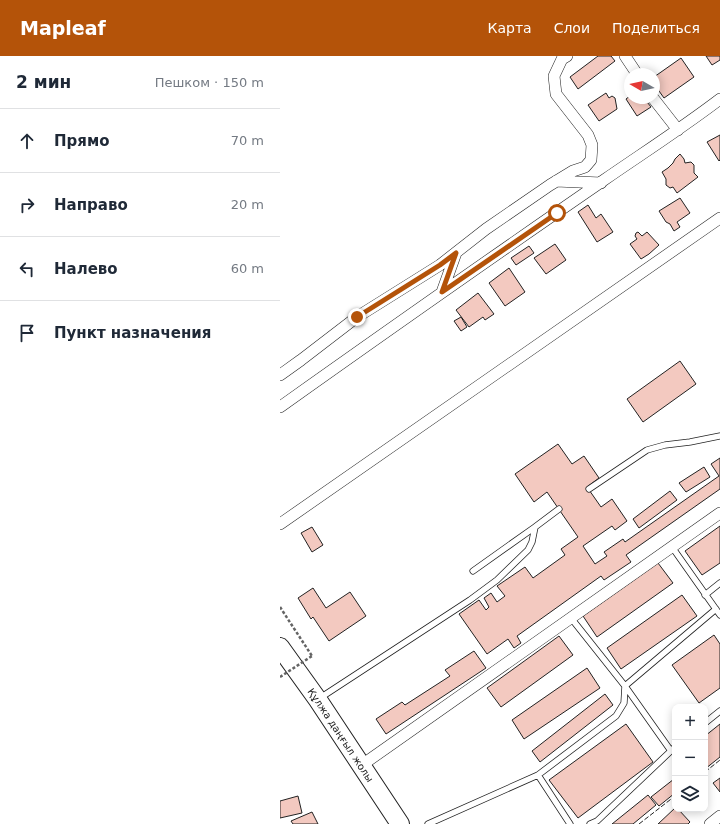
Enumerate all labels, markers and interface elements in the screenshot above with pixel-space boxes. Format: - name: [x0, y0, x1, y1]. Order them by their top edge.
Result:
- text: Mapleaf: [20, 17, 106, 39]
- text: Карта: [488, 20, 532, 36]
- text: Слои: [554, 20, 590, 36]
- text: Поделиться: [612, 20, 700, 36]
- north arrow: [624, 68, 660, 104]
- text: 2 мин: [16, 72, 71, 92]
- text: Пешком · 150 m: [155, 75, 264, 90]
- icon: ahead: [16, 130, 38, 152]
- text: Прямо: [54, 132, 110, 150]
- text: 70 m: [231, 133, 264, 148]
- icon: right: [16, 194, 38, 216]
- text: Направо: [54, 196, 128, 214]
- text: 20 m: [231, 197, 264, 212]
- route start: [548, 204, 566, 222]
- icon: left: [16, 258, 38, 280]
- text: Налево: [54, 260, 118, 278]
- text: 60 m: [231, 261, 264, 276]
- route end: [348, 308, 366, 326]
- icon: arrive: [16, 322, 38, 344]
- text: Пункт назначения: [54, 324, 211, 342]
- street label: Құлжа даңғыл жолы: [305, 686, 376, 784]
- map controls: [672, 704, 708, 812]
- button: +: [672, 704, 708, 740]
- button: −: [672, 740, 708, 776]
- button: layers: [672, 776, 708, 812]

